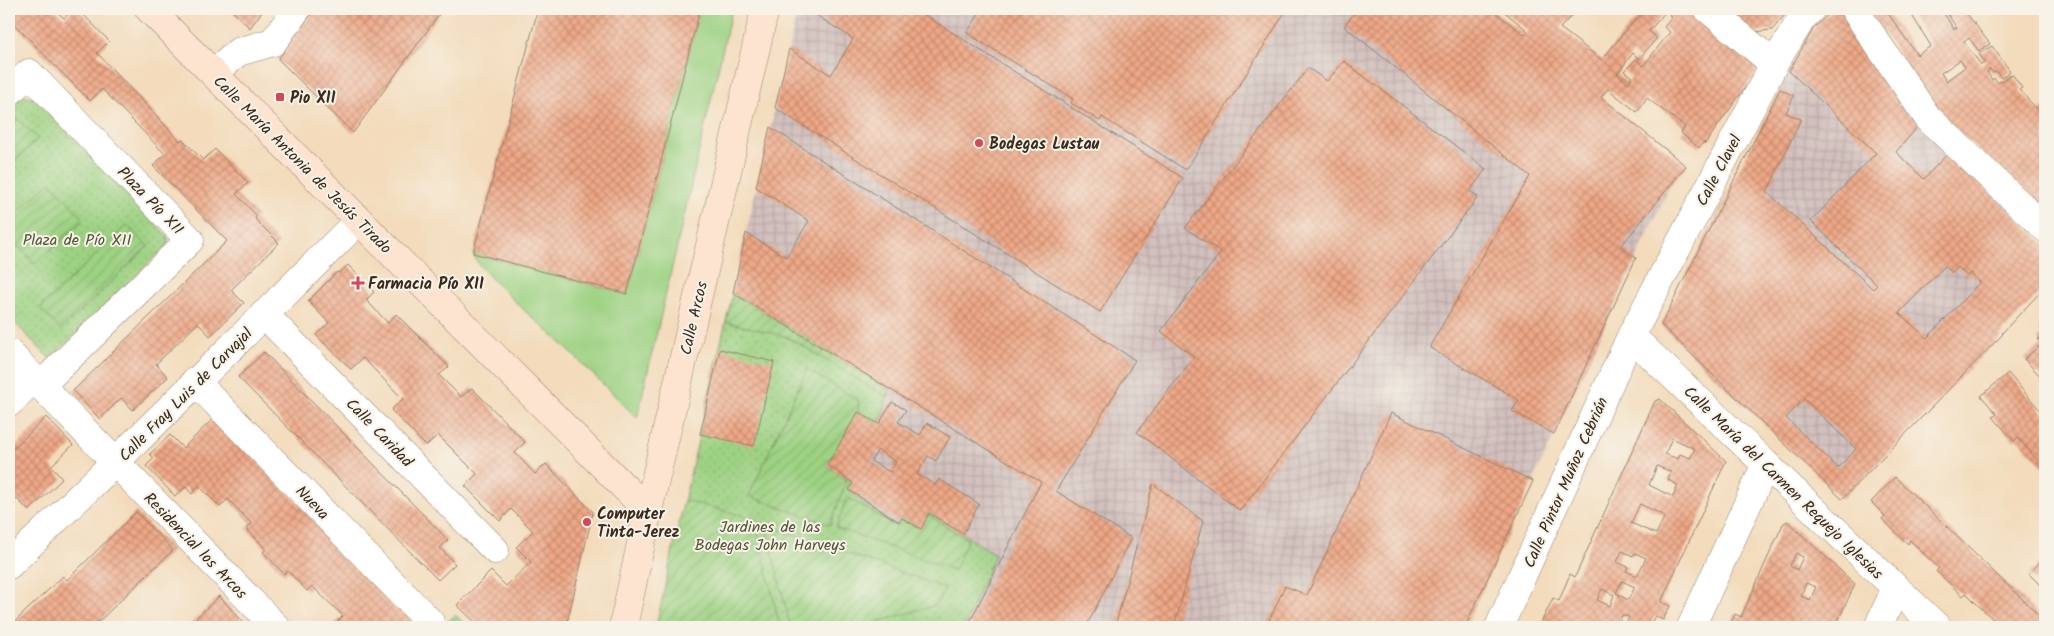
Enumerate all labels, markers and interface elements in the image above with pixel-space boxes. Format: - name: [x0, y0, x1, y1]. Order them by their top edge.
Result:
- street label: Calle María Antonia de Jesús Tirado: [207, 70, 397, 260]
- place label: Pio XII: [290, 86, 336, 111]
- marker: Pio XII: [274, 91, 286, 103]
- street label: Calle Clavel: [1690, 131, 1749, 211]
- place label: Bodegas Lustau: [989, 132, 1100, 157]
- marker: Bodegas Lustau: [973, 137, 985, 149]
- street label: Plaza Pío XII: [111, 161, 189, 241]
- park label: Plaza de Pío XII: [23, 228, 131, 253]
- place label: Farmacia Pío XII: [368, 272, 484, 297]
- marker: Farmacia Pío XII: [352, 277, 364, 289]
- street label: Calle Arcos: [674, 279, 715, 358]
- street label: Calle Fray Luis de Carvajal: [113, 322, 259, 468]
- street label: Calle María del Carmen Requejo Iglesias: [1677, 380, 1889, 586]
- street label: Calle Caridad: [339, 393, 419, 474]
- street label: Calle Pintor Muñoz Cebrián: [1517, 393, 1615, 572]
- street label: Nueva: [289, 480, 335, 526]
- street label: Residencial los Arcos: [137, 487, 253, 605]
- place label: Computer Tinta-Jerez: [597, 502, 680, 545]
- park label: Jardines de las Bodegas John Harveys: [694, 515, 846, 558]
- marker: Computer Tinta-Jerez: [581, 516, 593, 528]

